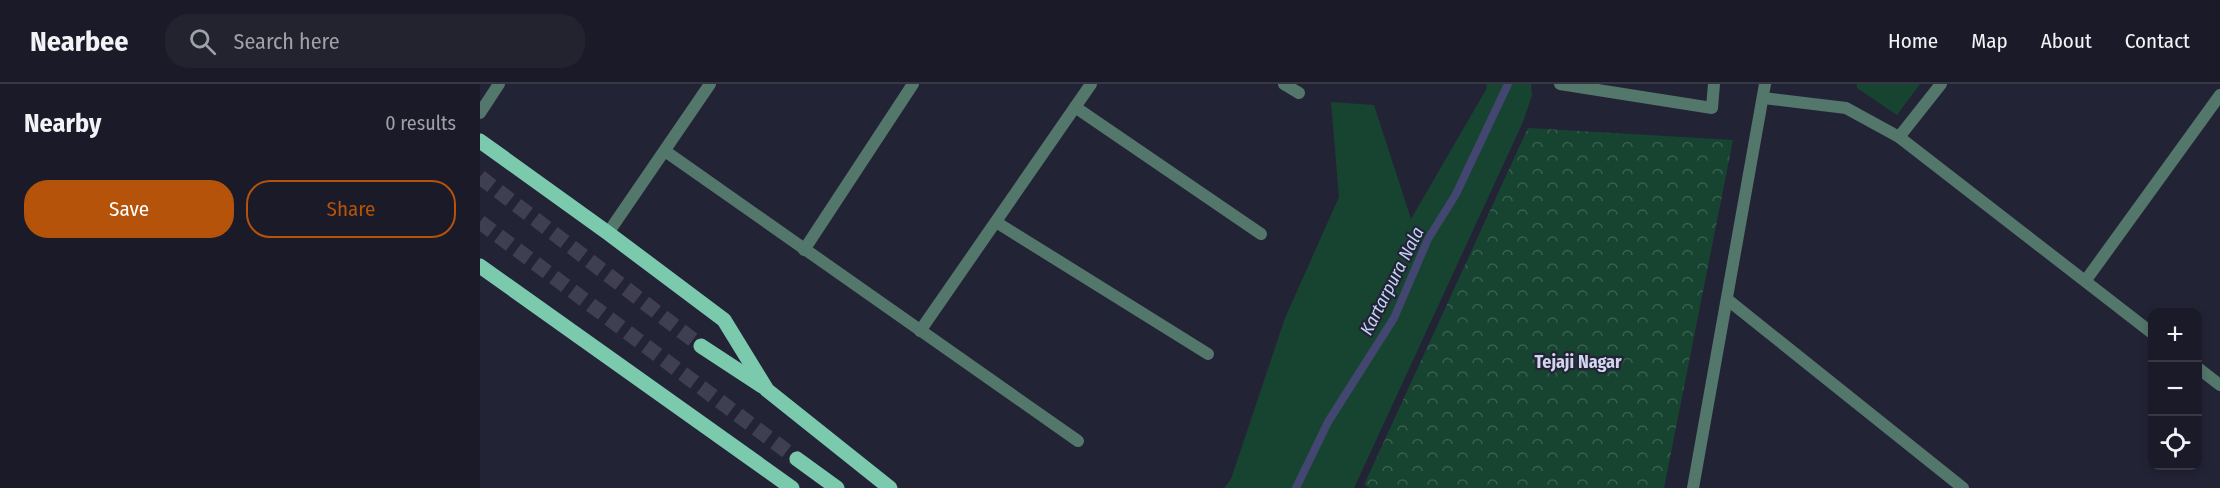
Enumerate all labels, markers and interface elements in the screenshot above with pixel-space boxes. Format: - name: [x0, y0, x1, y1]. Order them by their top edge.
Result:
- search box: [165, 14, 585, 68]
- text: Nearbee: [30, 25, 129, 58]
- icon: search: [186, 25, 219, 58]
- text: Search here: [234, 28, 340, 55]
- text: Home: [1888, 28, 1938, 54]
- text: Map: [1971, 28, 2008, 54]
- text: About: [2041, 28, 2092, 54]
- text: Contact: [2125, 28, 2190, 54]
- text: Nearby: [24, 108, 101, 139]
- text: 0 results: [385, 111, 456, 135]
- button: Save: [24, 180, 234, 238]
- button: Share: [246, 180, 456, 238]
- water label: Kartarpura Nala: [1355, 223, 1429, 339]
- map controls: [2148, 308, 2202, 470]
- button: +: [2148, 308, 2202, 362]
- district label: Tejaji Nagar: [1534, 351, 1622, 373]
- button: −: [2148, 362, 2202, 416]
- button: locate: [2148, 416, 2202, 470]

